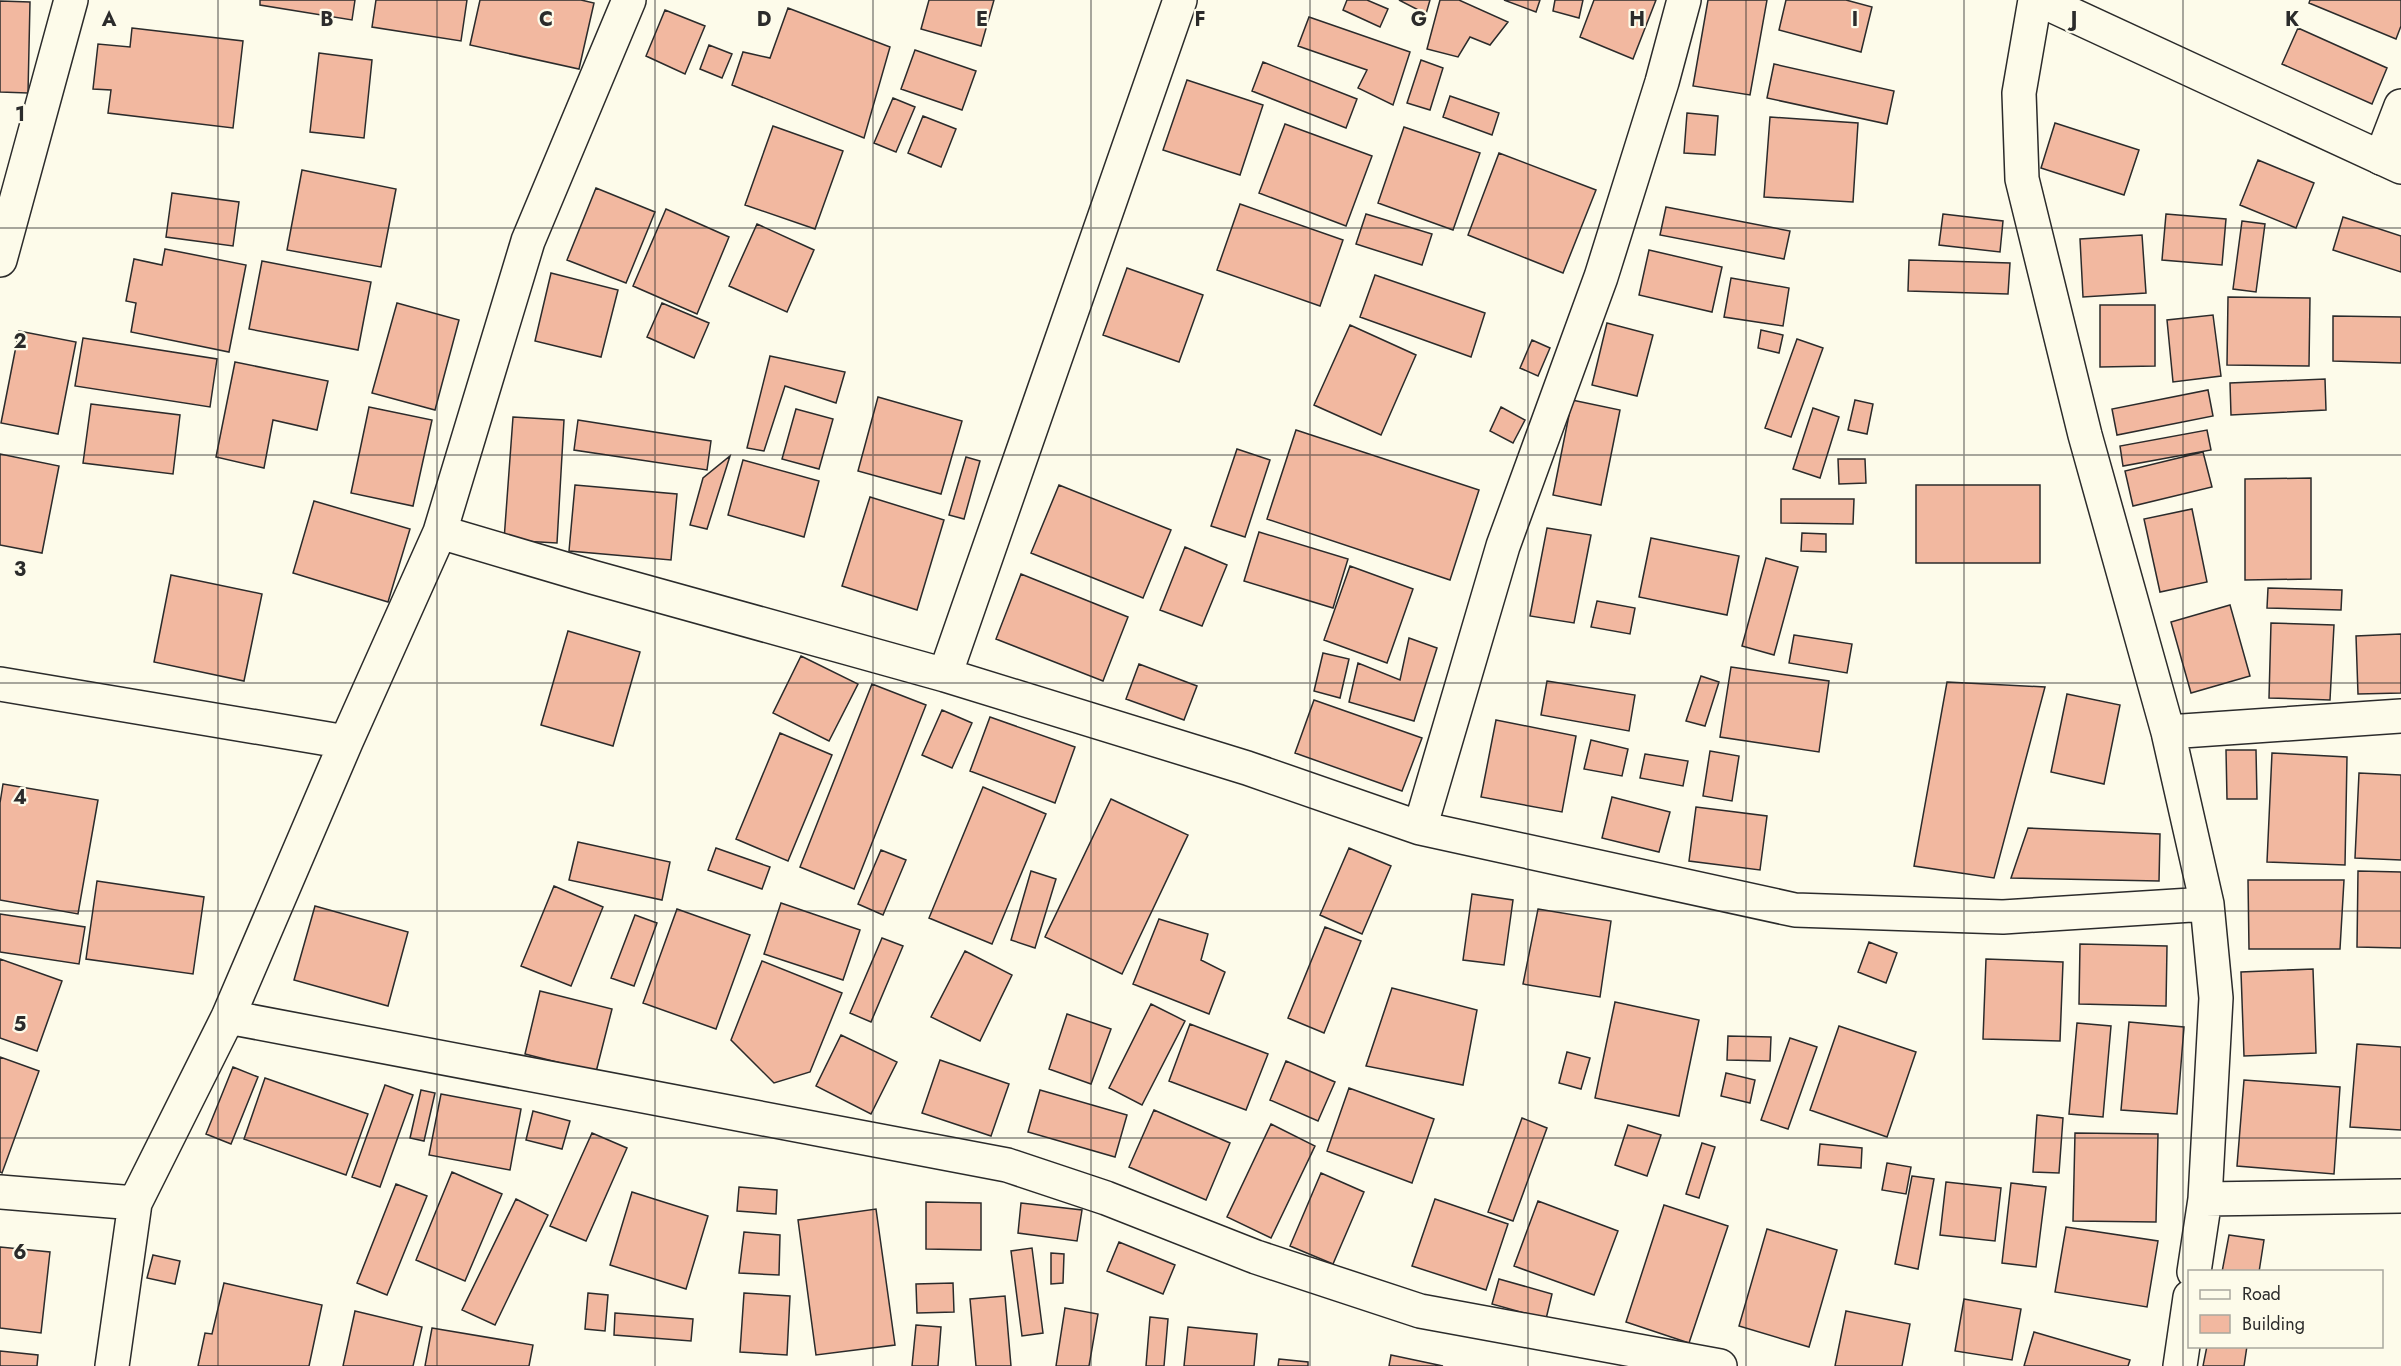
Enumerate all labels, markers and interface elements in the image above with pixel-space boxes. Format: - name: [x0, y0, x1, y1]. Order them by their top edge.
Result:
- text: A: [101, 5, 117, 34]
- text: B: [320, 5, 334, 34]
- text: C: [539, 5, 553, 34]
- text: D: [757, 5, 771, 34]
- text: E: [976, 5, 988, 34]
- text: F: [1194, 5, 1206, 34]
- text: G: [1411, 5, 1427, 34]
- text: H: [1629, 5, 1645, 34]
- text: I: [1852, 5, 1858, 34]
- text: J: [2067, 5, 2077, 34]
- text: K: [2285, 5, 2299, 34]
- text: 1: [15, 100, 25, 129]
- text: 2: [13, 327, 27, 356]
- text: 3: [14, 555, 26, 584]
- text: 4: [13, 783, 27, 812]
- text: 5: [14, 1010, 27, 1039]
- text: 6: [13, 1238, 27, 1267]
- legend: [2188, 1270, 2383, 1348]
- text: Road: [2242, 1281, 2281, 1307]
- text: Building: [2242, 1311, 2305, 1337]

